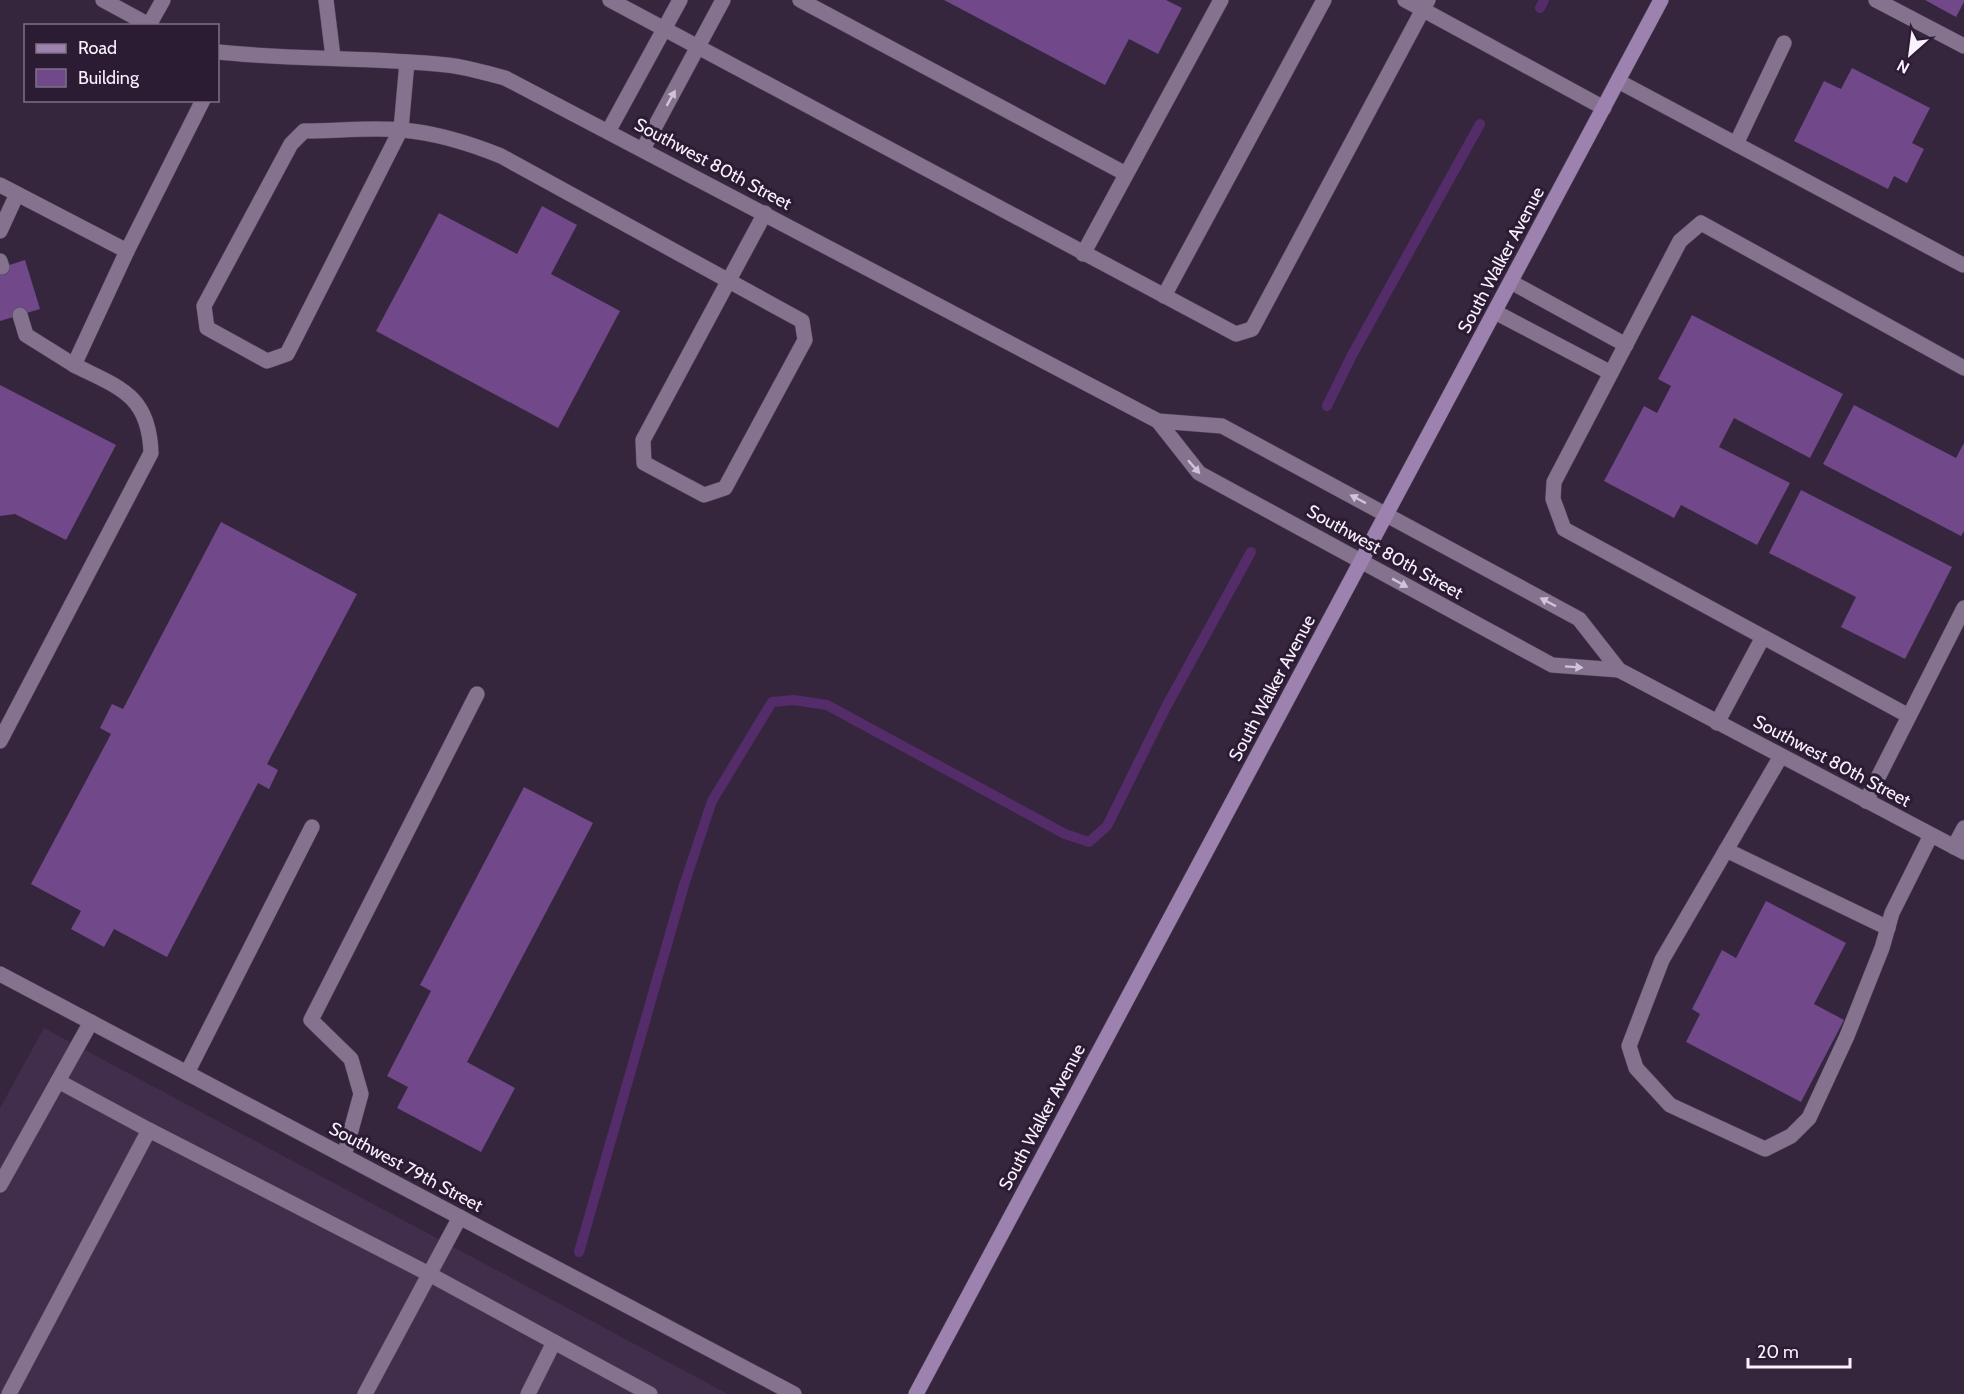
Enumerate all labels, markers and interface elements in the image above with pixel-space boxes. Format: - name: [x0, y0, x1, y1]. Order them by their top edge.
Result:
- legend: [24, 24, 219, 102]
- north arrow: [1880, 24, 1940, 84]
- text: Road: [78, 37, 117, 59]
- text: N: [1894, 56, 1913, 78]
- text: Building: [78, 67, 140, 89]
- one-way arrow: [666, 89, 676, 106]
- street label: Southwest 80th Street: [631, 113, 795, 215]
- street label: South Walker Avenue: [1453, 183, 1549, 337]
- one-way arrow: [1188, 459, 1201, 474]
- one-way arrow: [1349, 494, 1366, 504]
- street label: Southwest 80th Street: [1303, 500, 1467, 604]
- one-way arrow: [1392, 577, 1409, 587]
- one-way arrow: [1539, 597, 1556, 607]
- street label: South Walker Avenue: [1224, 611, 1320, 765]
- one-way arrow: [1565, 662, 1584, 672]
- street label: Southwest 80th Street: [1750, 710, 1914, 812]
- street label: South Walker Avenue: [994, 1040, 1090, 1194]
- street label: Southwest 79th Street: [325, 1117, 487, 1217]
- scale bar: [1748, 1331, 1850, 1369]
- text: 20 m: [1757, 1341, 1799, 1363]

